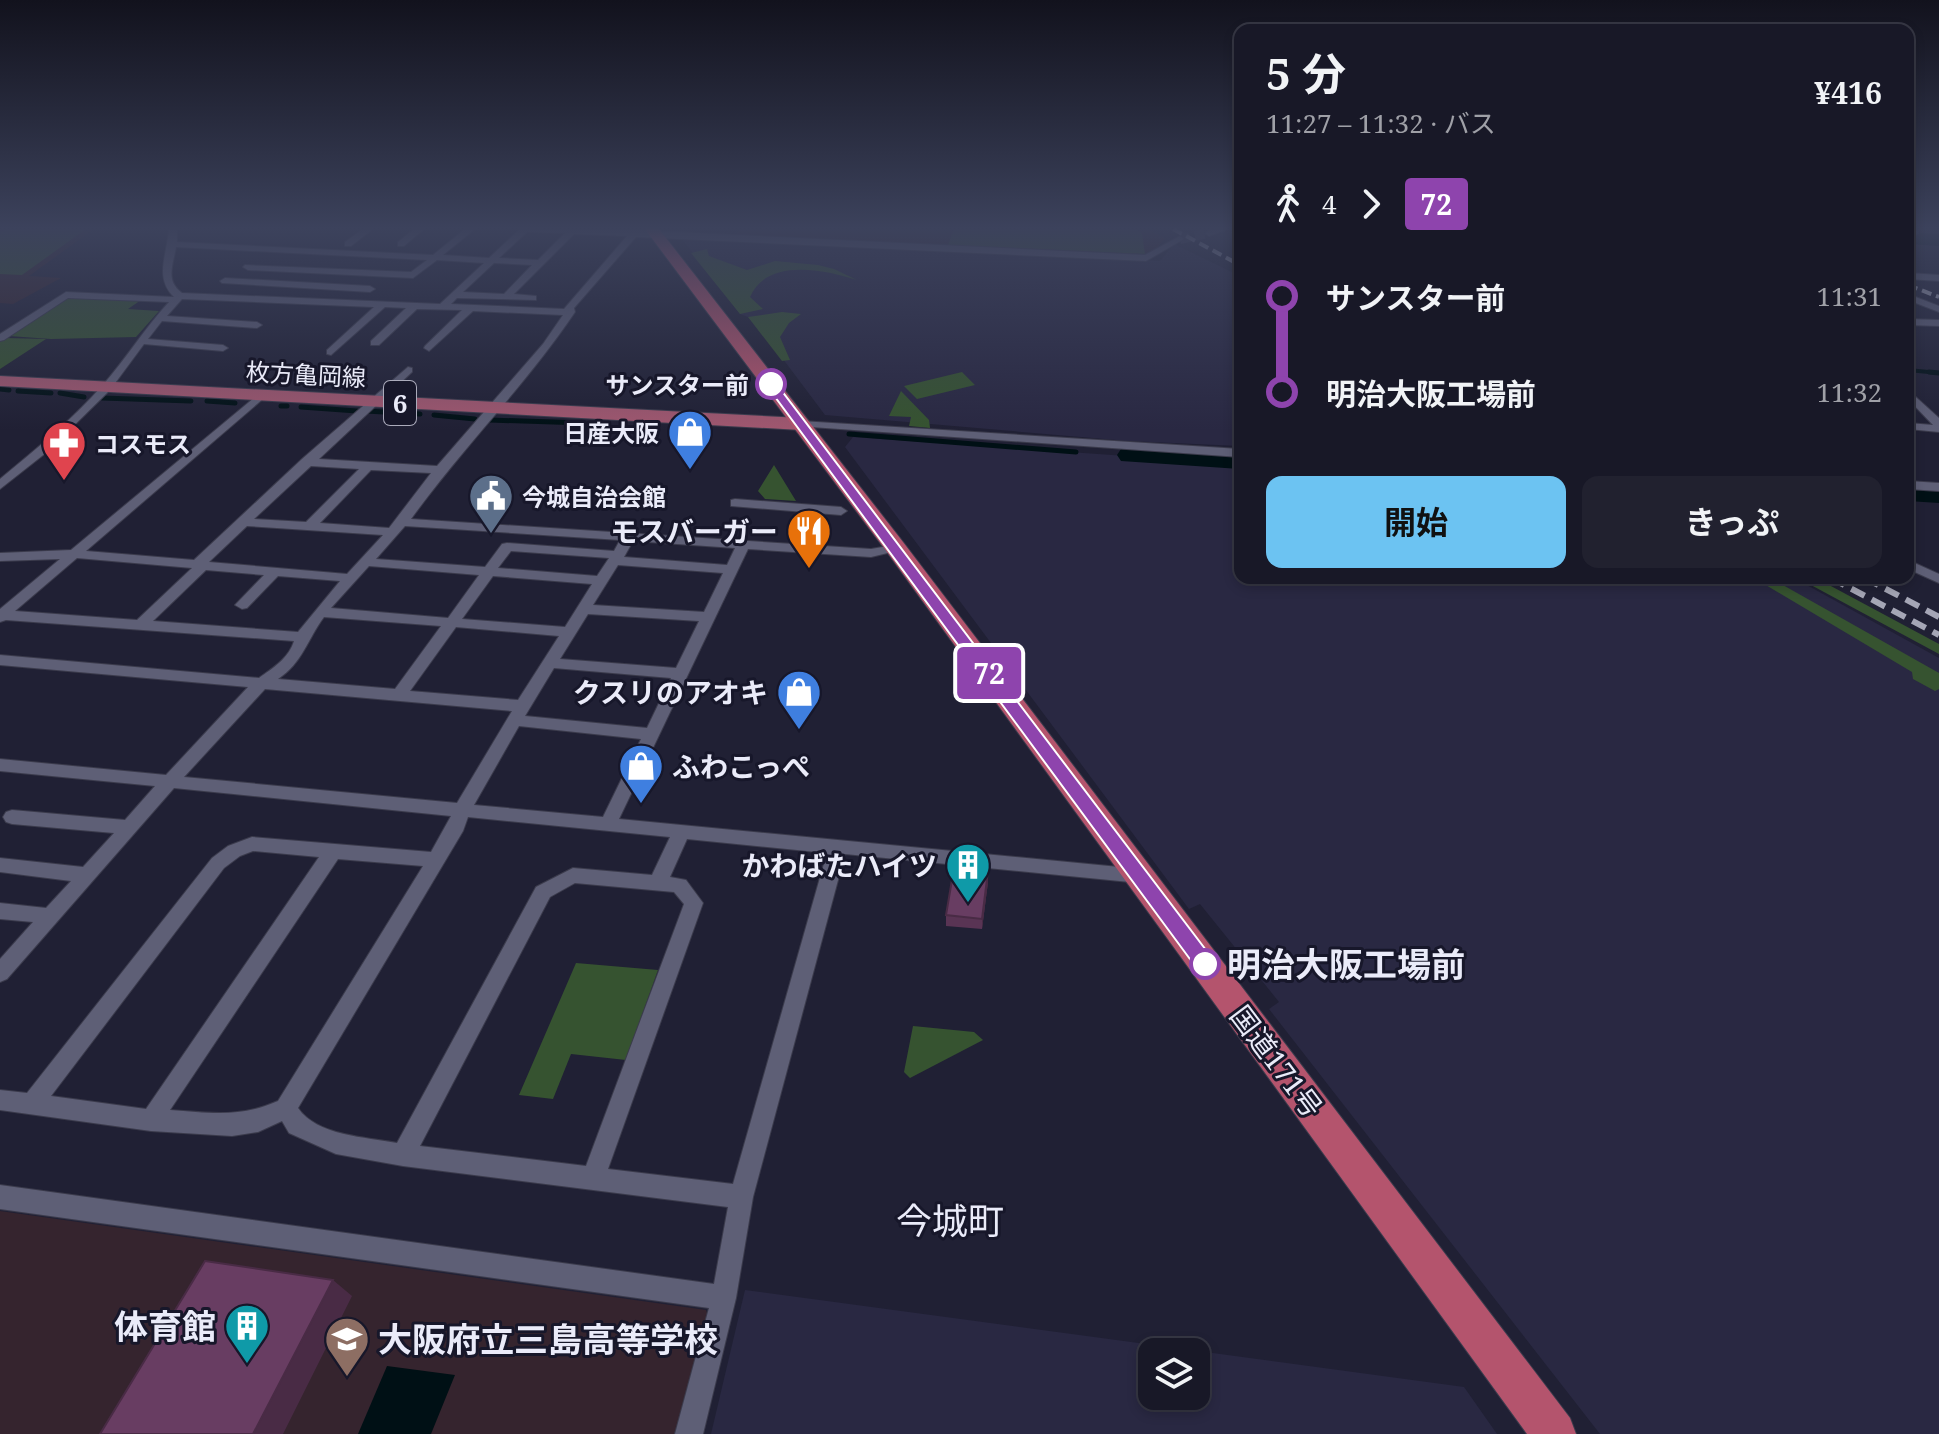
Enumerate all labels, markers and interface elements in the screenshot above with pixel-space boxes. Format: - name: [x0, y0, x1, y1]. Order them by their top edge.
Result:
- text: 5 分: [1266, 43, 1346, 103]
- text: ¥416: [1814, 72, 1882, 113]
- text: 11:27 – 11:32 · バス: [1266, 105, 1496, 141]
- icon: walk: [1266, 182, 1310, 226]
- icon: forward: [1349, 182, 1393, 226]
- text: 72: [1421, 185, 1452, 223]
- text: 4: [1322, 186, 1337, 222]
- text: サンスター前: [1326, 277, 1505, 318]
- text: 11:31: [1816, 278, 1882, 314]
- street label: 枚方亀岡線: [245, 354, 367, 394]
- place label: サンスター前: [605, 368, 749, 401]
- marker: サンスター前: [756, 369, 786, 399]
- text: 明治大阪工場前: [1326, 373, 1536, 414]
- text: 11:32: [1816, 374, 1882, 410]
- road number: 6: [384, 381, 416, 425]
- shop icon: 日産大阪: [666, 408, 714, 471]
- place label: 日産大阪: [563, 416, 659, 449]
- pharmacy icon: コスモス: [40, 419, 88, 482]
- place label: コスモス: [95, 427, 191, 460]
- public building icon: 今城自治会館: [467, 472, 515, 535]
- button: 開始: [1266, 476, 1566, 568]
- button: きっぷ: [1582, 476, 1882, 568]
- place label: 今城自治会館: [522, 480, 666, 513]
- restaurant icon: モスバーガー: [785, 507, 833, 570]
- place label: モスバーガー: [610, 512, 778, 550]
- line badge: 72: [953, 647, 1025, 699]
- text: 72: [973, 654, 1005, 692]
- shop icon: クスリのアオキ: [775, 668, 823, 731]
- place label: クスリのアオキ: [573, 673, 768, 711]
- shop icon: ふわこっぺ: [617, 742, 665, 805]
- place label: ふわこっぺ: [672, 747, 810, 785]
- building icon: かわばたハイツ: [944, 841, 992, 904]
- place label: かわばたハイツ: [742, 846, 937, 884]
- place label: 明治大阪工場前: [1227, 941, 1465, 987]
- marker: 明治大阪工場前: [1190, 949, 1220, 979]
- street label: 国道171号: [1222, 997, 1332, 1125]
- district label: 今城町: [896, 1196, 1004, 1245]
- building icon: 体育館: [223, 1302, 271, 1365]
- place label: 体育館: [114, 1303, 216, 1349]
- school or university icon: 大阪府立三島高等学校: [323, 1315, 371, 1378]
- place label: 大阪府立三島高等学校: [378, 1316, 718, 1362]
- map controls: [1138, 1338, 1210, 1410]
- button: layers: [1138, 1338, 1210, 1410]

